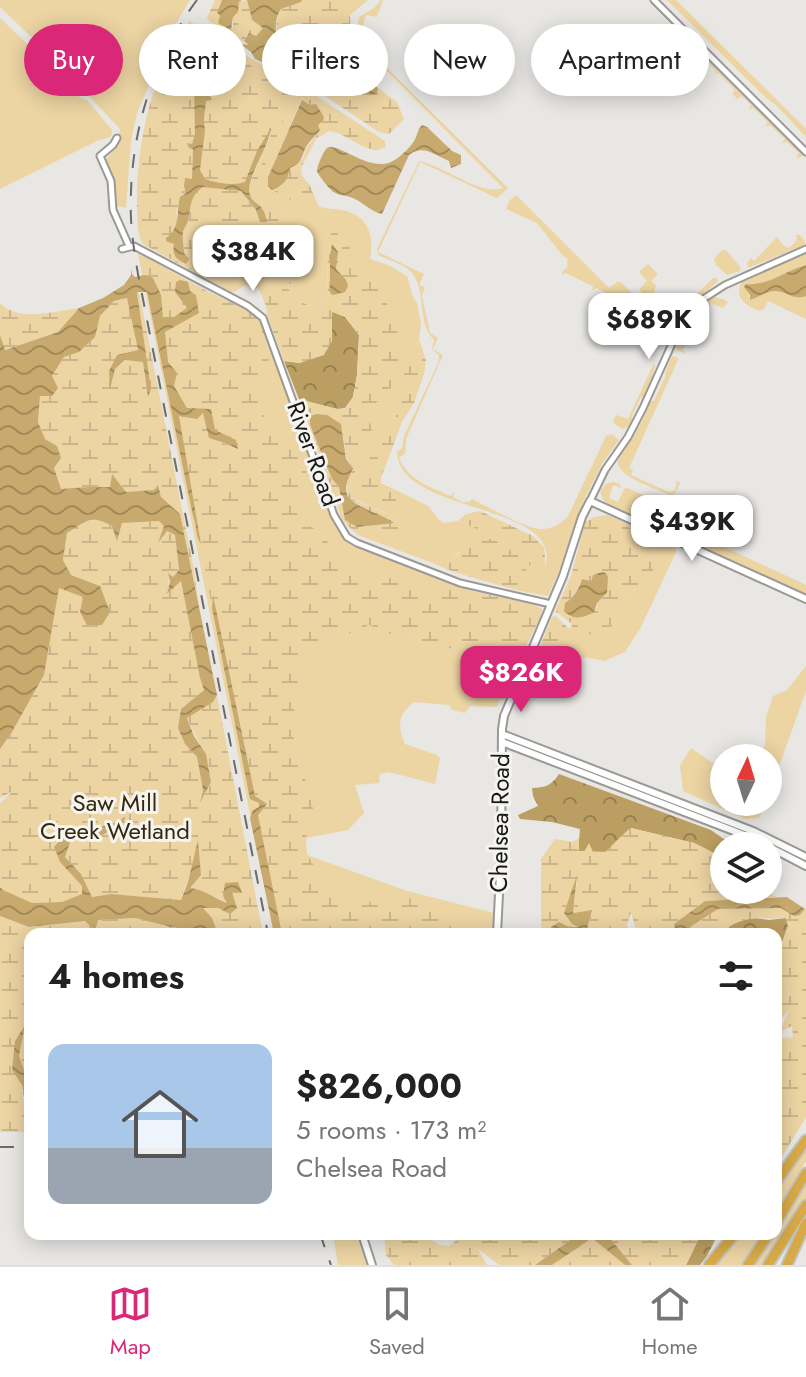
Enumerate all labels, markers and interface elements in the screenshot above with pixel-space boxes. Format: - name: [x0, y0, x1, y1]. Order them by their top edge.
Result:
- chip: Buy: [24, 24, 123, 96]
- chip: Rent: [139, 24, 246, 96]
- chip: Filters: [262, 24, 388, 96]
- chip: New: [404, 24, 515, 96]
- chip: Apartment: [531, 24, 709, 96]
- pin: $384K: [197, 225, 309, 293]
- text: $384K: [211, 232, 295, 270]
- pin: $689K: [593, 293, 705, 361]
- text: $689K: [606, 300, 692, 338]
- street label: River Road: [278, 396, 349, 511]
- pin: $439K: [636, 495, 748, 563]
- text: $439K: [649, 502, 735, 540]
- pin: $826K: [465, 646, 577, 714]
- text: $826K: [478, 653, 564, 691]
- north arrow: [710, 744, 782, 816]
- map controls: [710, 744, 782, 904]
- street label: Chelsea Road: [481, 753, 518, 893]
- park label: Saw Mill Creek Wetland: [40, 785, 190, 848]
- button: layers: [710, 832, 782, 904]
- text: 4 homes: [48, 952, 184, 1001]
- icon: filters: [714, 954, 758, 998]
- text: $826,000: [296, 1062, 462, 1111]
- icon: home: [112, 1076, 208, 1172]
- text: 5 rooms · 173 m²: [296, 1111, 486, 1149]
- text: Chelsea Road: [296, 1149, 447, 1187]
- tab: Map: [108, 1282, 152, 1362]
- tab: Saved: [369, 1282, 425, 1362]
- tab: Home: [641, 1282, 698, 1362]

